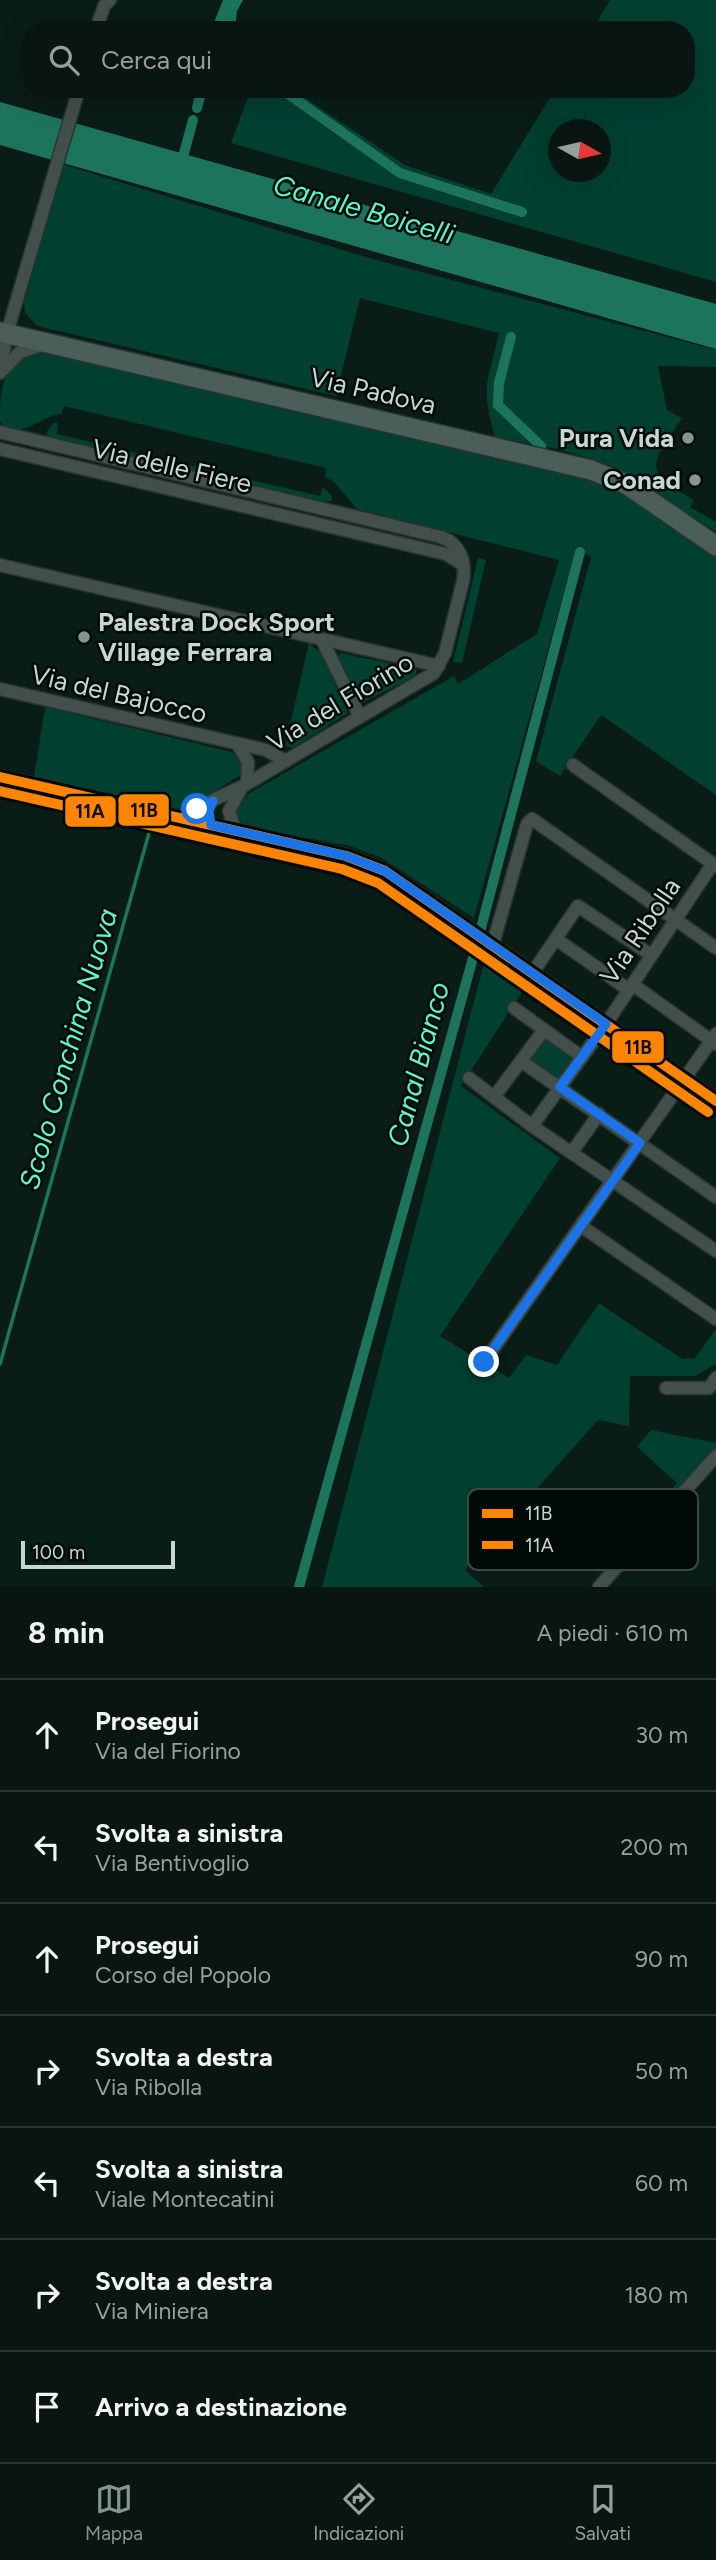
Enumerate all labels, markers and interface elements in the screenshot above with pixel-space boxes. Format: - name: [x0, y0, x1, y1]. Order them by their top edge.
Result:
- search box: [21, 21, 695, 98]
- icon: search: [45, 41, 83, 79]
- text: Cerca qui: [101, 44, 212, 76]
- north arrow: [548, 119, 611, 182]
- water label: Canale Boicelli: [270, 167, 459, 251]
- street label: Via Padova: [307, 361, 439, 421]
- place label: Pura Vida: [559, 422, 674, 454]
- marker: Pura Vida: [680, 430, 696, 446]
- street label: Via delle Fiere: [89, 432, 255, 500]
- place label: Conad: [603, 464, 681, 496]
- marker: Conad: [687, 472, 703, 488]
- place label: Palestra Dock Sport Village Ferrara: [98, 606, 335, 668]
- marker: Palestra Dock Sport Village Ferrara: [76, 629, 92, 645]
- street label: Via del Fiorino: [261, 646, 419, 758]
- street label: Via del Bajocco: [28, 658, 210, 730]
- line badge: 11B: [117, 793, 170, 827]
- route start: [181, 793, 212, 824]
- line badge: 11A: [64, 795, 117, 828]
- text: 11B: [130, 799, 158, 822]
- text: 11A: [75, 800, 105, 823]
- street label: Via Ribolla: [593, 872, 687, 990]
- water label: Scolo Conchina Nuova: [12, 905, 124, 1193]
- water label: Canal Bianco: [380, 978, 456, 1150]
- line badge: 11B: [611, 1030, 665, 1064]
- text: 11B: [624, 1036, 652, 1059]
- route end: [468, 1346, 499, 1377]
- legend: [468, 1489, 698, 1570]
- text: 11B: [525, 1502, 552, 1525]
- text: 11A: [525, 1534, 554, 1557]
- scale bar: [21, 1538, 175, 1570]
- text: 100 m: [32, 1541, 85, 1564]
- text: 8 min: [28, 1614, 105, 1651]
- text: A piedi · 610 m: [537, 1619, 688, 1647]
- text: Prosegui: [95, 1705, 199, 1737]
- icon: ahead: [28, 1716, 66, 1754]
- text: 30 m: [635, 1721, 688, 1749]
- text: Via del Fiorino: [95, 1737, 241, 1765]
- text: Svolta a sinistra: [95, 1817, 283, 1849]
- icon: left: [28, 1828, 66, 1866]
- text: 200 m: [620, 1833, 688, 1861]
- text: Via Bentivoglio: [95, 1849, 249, 1877]
- text: Prosegui: [95, 1929, 199, 1961]
- icon: ahead: [28, 1940, 66, 1978]
- text: 90 m: [635, 1945, 688, 1973]
- text: Corso del Popolo: [95, 1961, 271, 1989]
- text: Svolta a destra: [95, 2041, 273, 2073]
- icon: right: [28, 2052, 66, 2090]
- text: 50 m: [635, 2057, 688, 2085]
- text: Via Ribolla: [95, 2073, 202, 2101]
- text: Svolta a sinistra: [95, 2153, 283, 2185]
- icon: left: [28, 2164, 66, 2202]
- text: 60 m: [635, 2169, 688, 2197]
- text: Viale Montecatini: [95, 2185, 275, 2213]
- text: Svolta a destra: [95, 2265, 273, 2297]
- icon: right: [28, 2276, 66, 2314]
- text: 180 m: [624, 2281, 688, 2309]
- text: Via Miniera: [95, 2297, 209, 2325]
- icon: arrive: [28, 2388, 66, 2426]
- text: Arrivo a destinazione: [95, 2391, 347, 2423]
- tab: Mappa: [85, 2480, 143, 2545]
- tab: Indicazioni: [313, 2480, 404, 2545]
- tab: Salvati: [574, 2480, 631, 2545]

